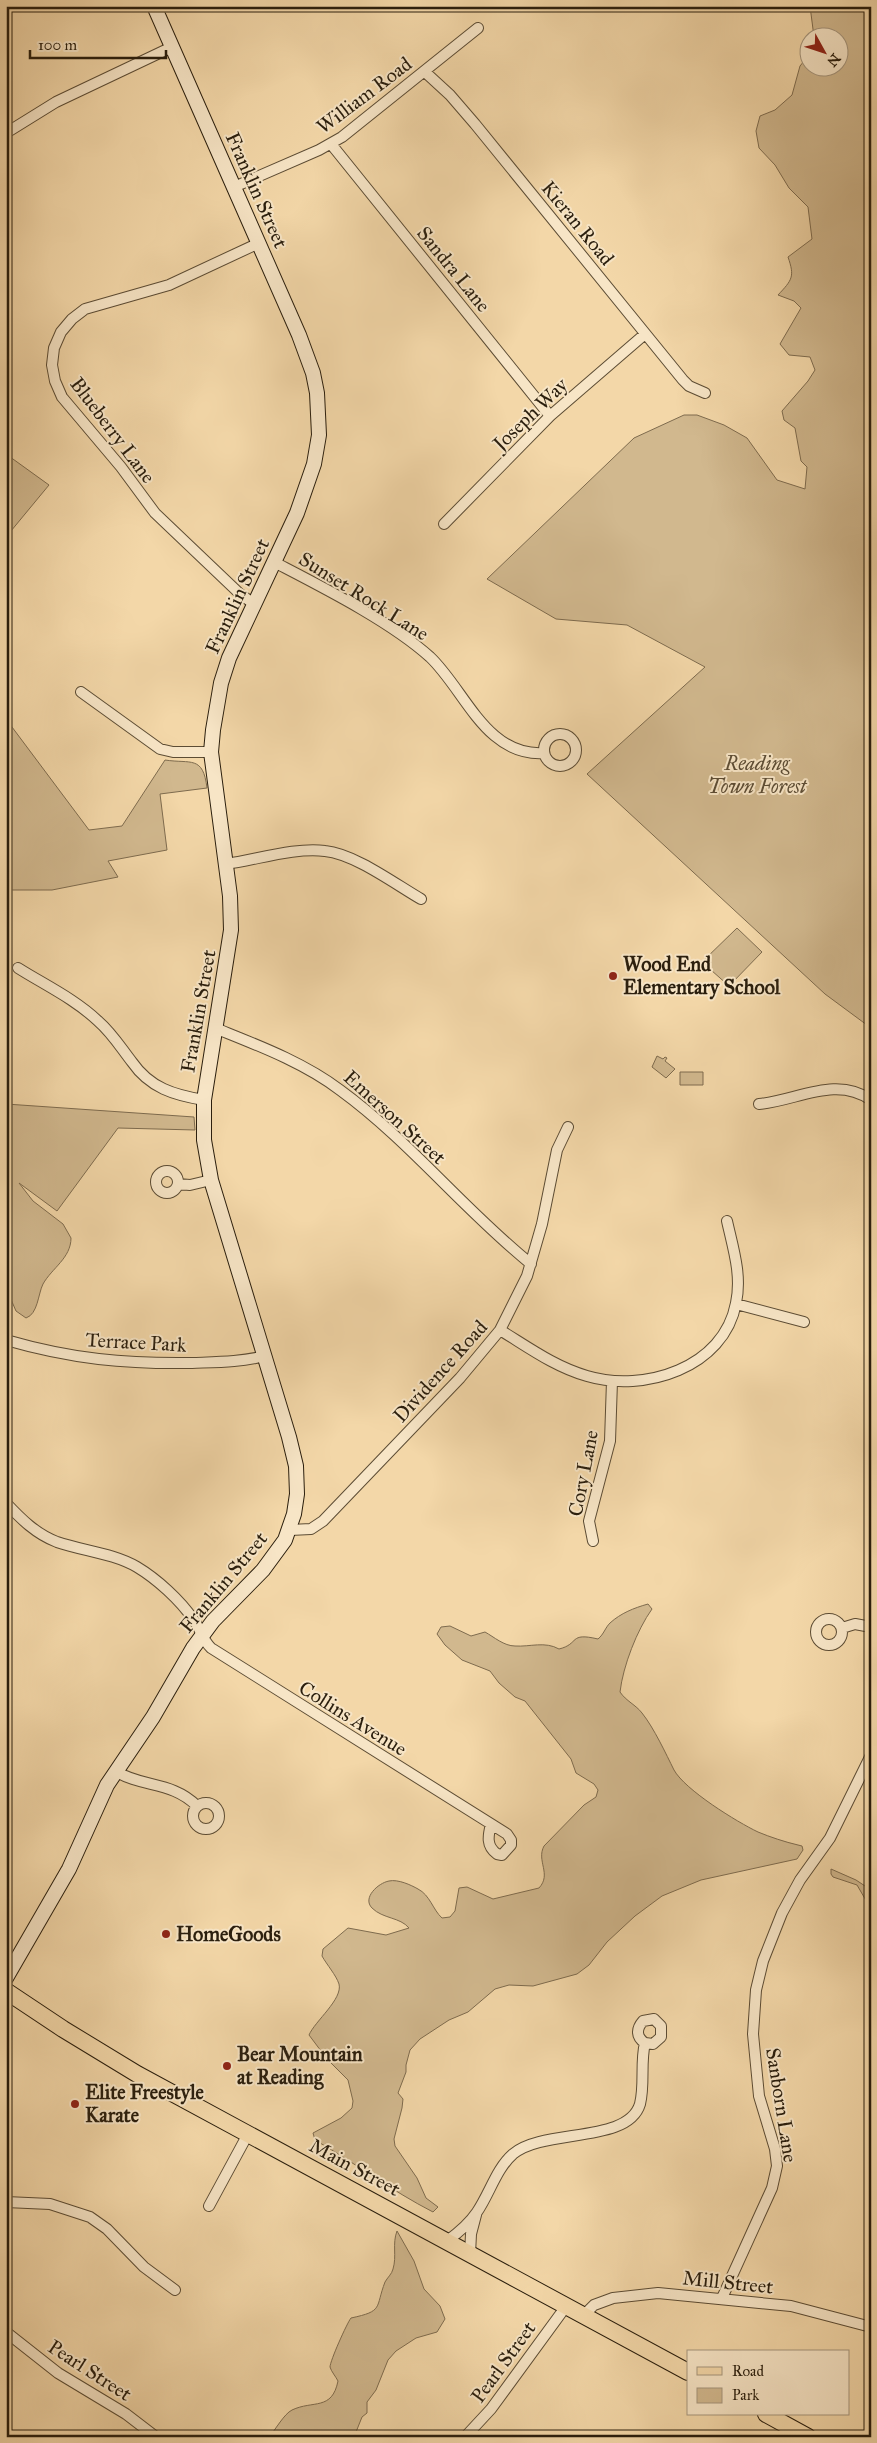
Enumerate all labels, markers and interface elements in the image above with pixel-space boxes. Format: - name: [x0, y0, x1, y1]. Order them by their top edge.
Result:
- scale bar: [30, 28, 166, 60]
- north arrow: [800, 28, 850, 78]
- text: 100 m: [38, 36, 78, 54]
- text: N: [823, 50, 844, 70]
- street label: William Road: [312, 51, 416, 139]
- street label: Franklin Street: [221, 128, 293, 252]
- street label: Kieran Road: [537, 176, 619, 270]
- street label: Sandra Lane: [412, 221, 496, 317]
- street label: Blueberry Lane: [65, 372, 161, 488]
- street label: Joseph Way: [486, 372, 573, 458]
- street label: Franklin Street: [200, 535, 274, 657]
- street label: Sunset Rock Lane: [295, 546, 433, 646]
- park label: Reading Town Forest: [708, 751, 808, 798]
- street label: Franklin Street: [175, 948, 221, 1074]
- place label: Wood End Elementary School: [623, 952, 781, 1000]
- marker: Wood End Elementary School: [607, 970, 619, 982]
- street label: Emerson Street: [339, 1065, 451, 1169]
- street label: Dividence Road: [388, 1315, 492, 1427]
- street label: Terrace Park: [85, 1327, 188, 1357]
- street label: Cory Lane: [563, 1428, 603, 1518]
- street label: Franklin Street: [174, 1527, 272, 1637]
- street label: Collins Avenue: [295, 1675, 411, 1761]
- place label: HomeGoods: [176, 1922, 281, 1946]
- marker: HomeGoods: [160, 1928, 172, 1940]
- place label: Bear Mountain at Reading: [237, 2042, 363, 2090]
- street label: Sanborn Lane: [761, 2046, 803, 2164]
- marker: Bear Mountain at Reading: [221, 2060, 233, 2072]
- place label: Elite Freestyle Karate: [85, 2080, 204, 2127]
- marker: Elite Freestyle Karate: [69, 2098, 81, 2110]
- street label: Main Street: [305, 2133, 405, 2201]
- street label: Mill Street: [682, 2265, 774, 2299]
- street label: Pearl Street: [466, 2317, 540, 2407]
- street label: Pearl Street: [44, 2334, 136, 2406]
- legend: [687, 2350, 850, 2416]
- text: Road: [732, 2362, 764, 2380]
- text: Park: [732, 2386, 759, 2404]

